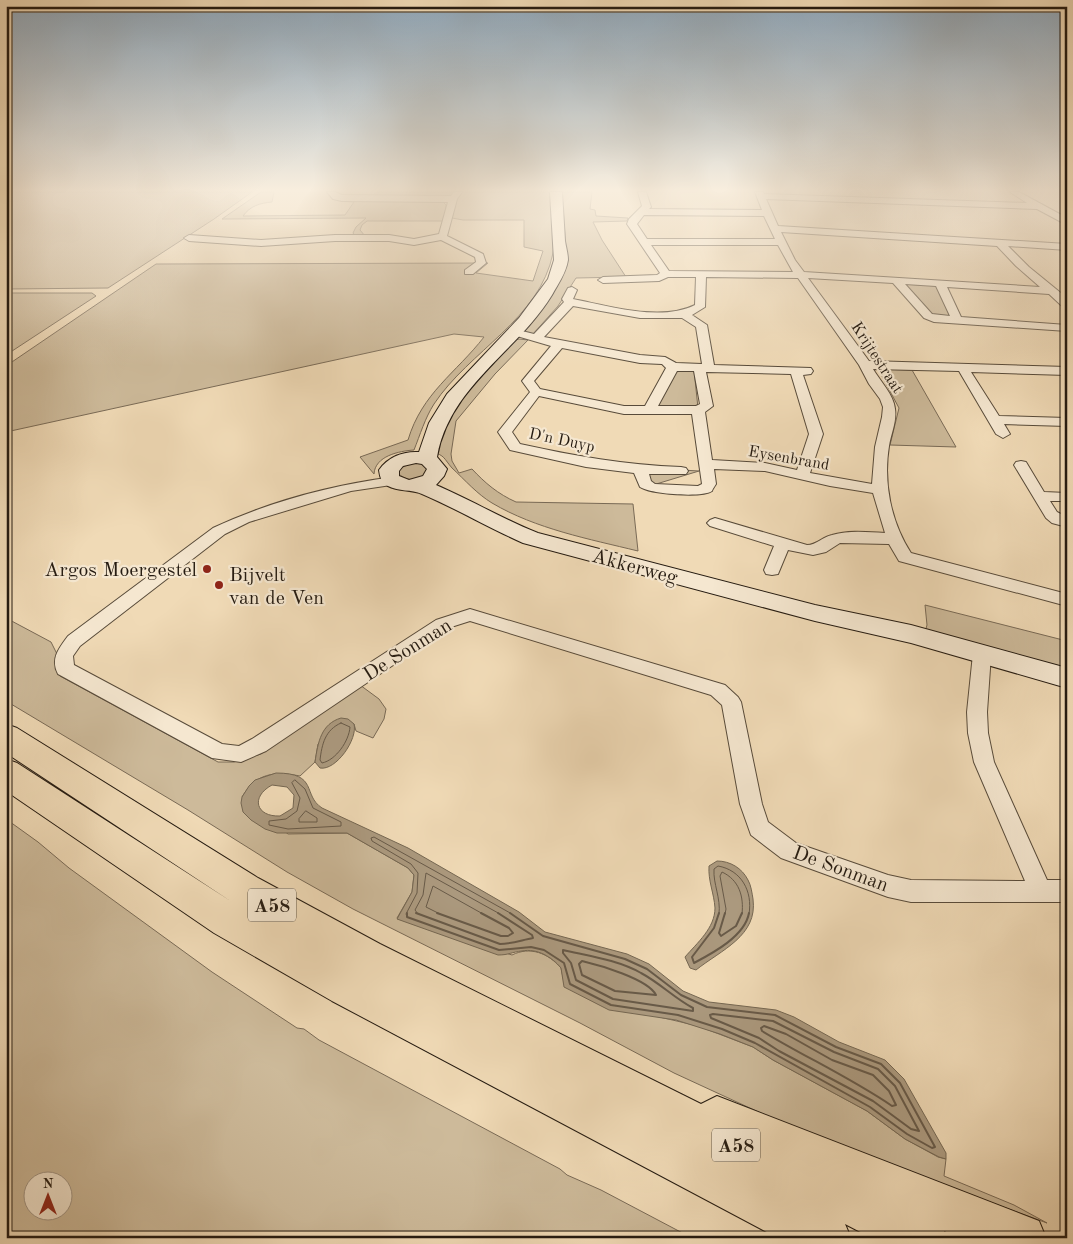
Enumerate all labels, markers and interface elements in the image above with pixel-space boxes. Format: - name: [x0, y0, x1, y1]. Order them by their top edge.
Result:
- street label: Krijtestraat: [847, 320, 905, 397]
- street label: D'n Duyp: [527, 426, 596, 456]
- street label: Eysenbrand: [747, 444, 830, 474]
- street label: Akkerweg: [589, 547, 680, 589]
- place label: Argos Moergestel: [44, 561, 197, 581]
- marker: Argos Moergestel: [201, 563, 213, 575]
- place label: Bijvelt van de Ven: [229, 566, 324, 609]
- marker: Bijvelt van de Ven: [213, 579, 225, 591]
- street label: De Sonman: [360, 616, 456, 686]
- street label: De Sonman: [790, 843, 891, 896]
- road number: A58: [248, 888, 296, 922]
- road number: A58: [712, 1128, 760, 1162]
- north arrow: [22, 1172, 72, 1222]
- text: N: [43, 1177, 54, 1191]

